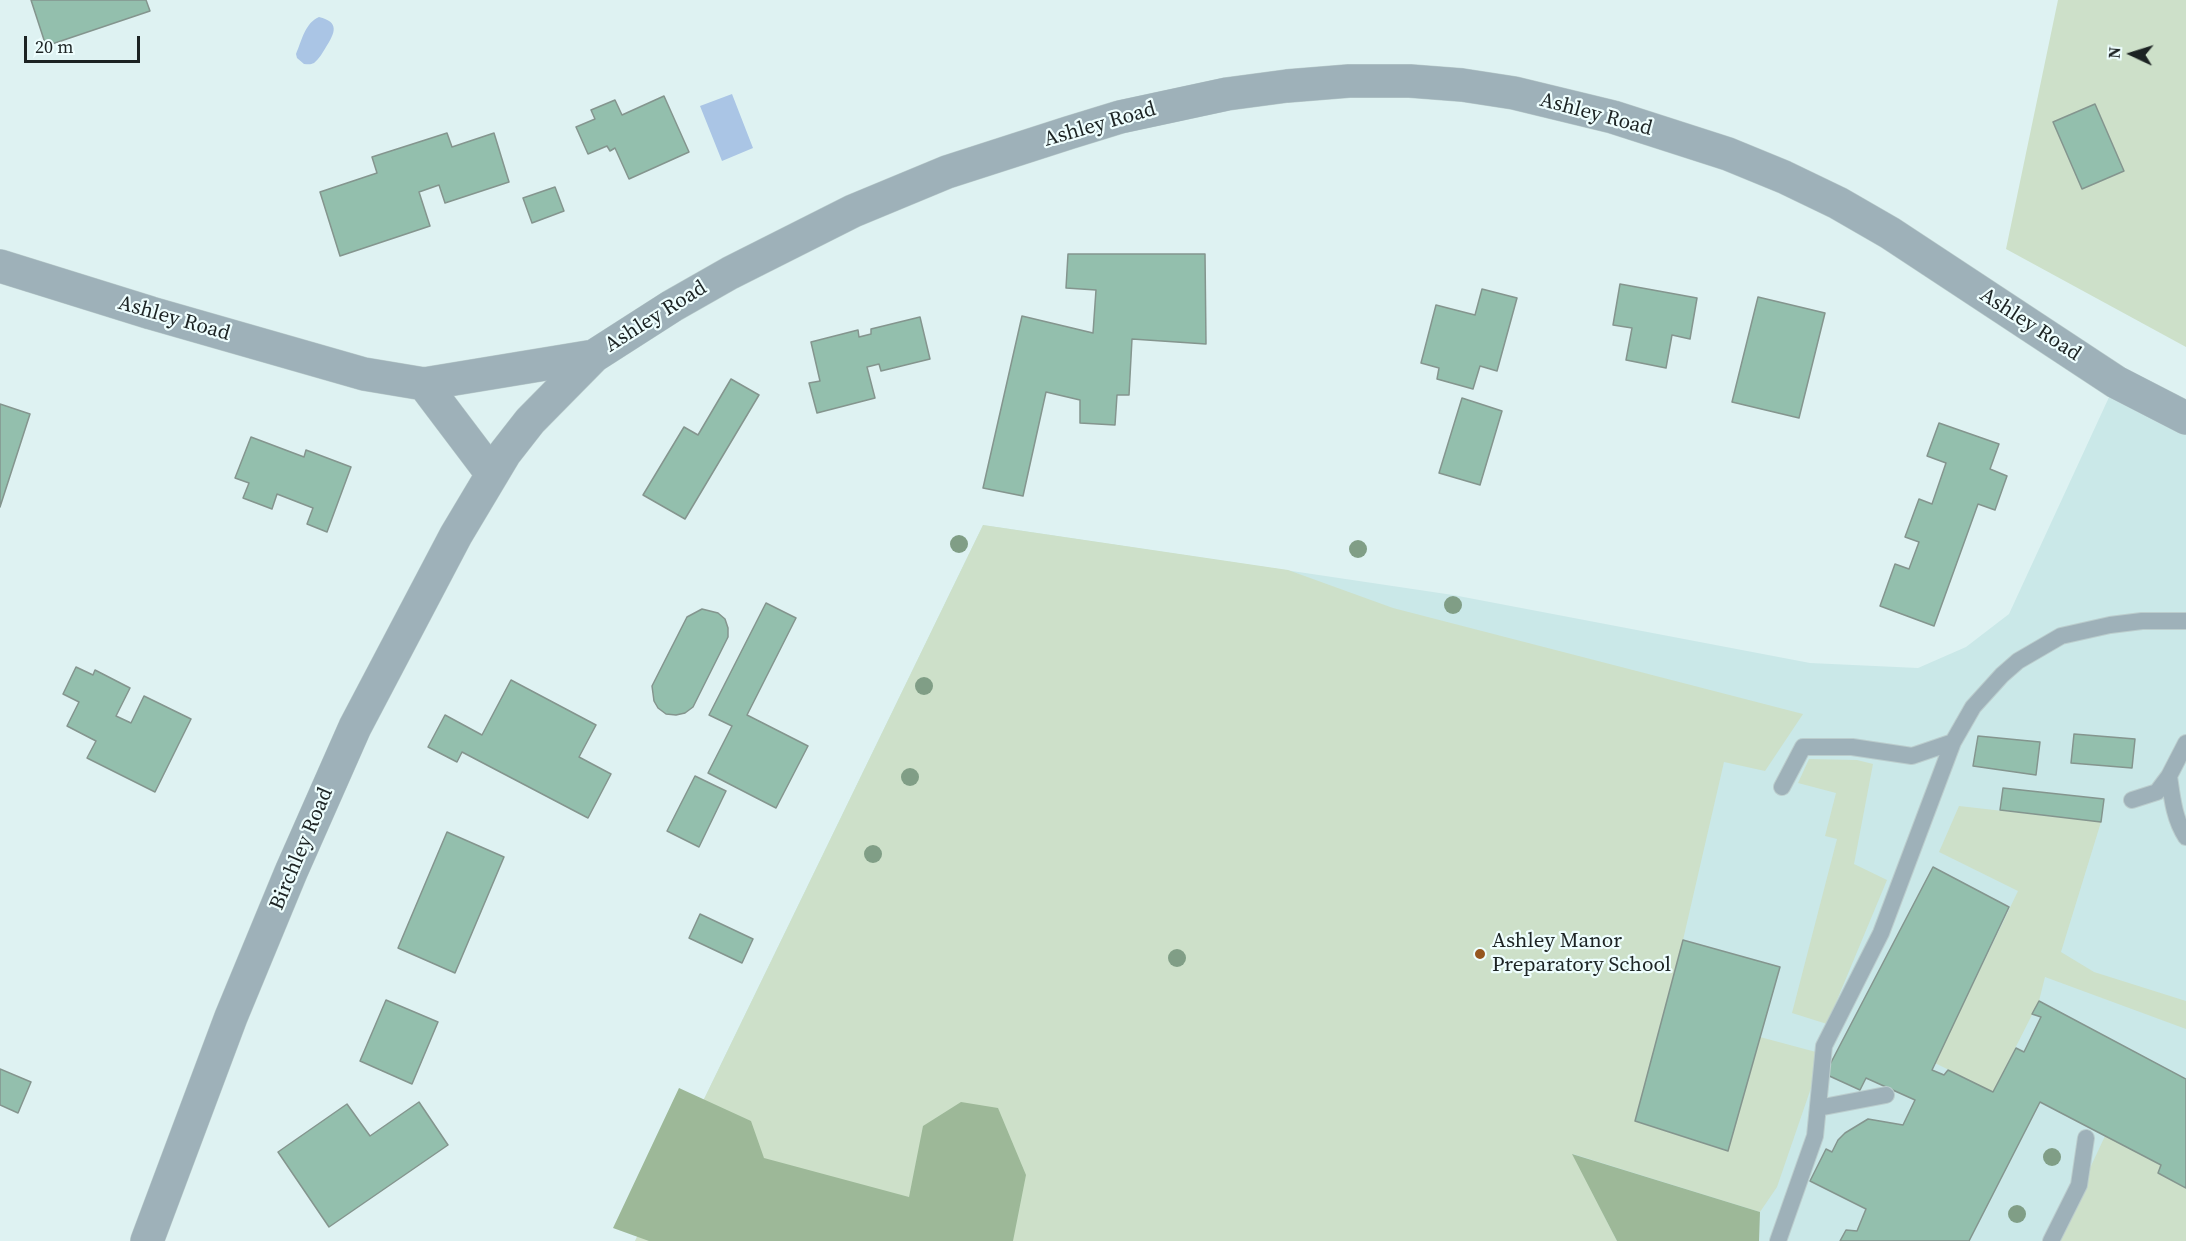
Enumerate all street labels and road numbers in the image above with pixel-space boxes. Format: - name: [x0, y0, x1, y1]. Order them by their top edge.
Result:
- street label: Ashley Road: [1537, 88, 1655, 142]
- street label: Ashley Road: [1041, 97, 1159, 153]
- street label: Ashley Road: [600, 276, 712, 358]
- street label: Ashley Road: [1975, 283, 2085, 367]
- street label: Ashley Road: [115, 291, 233, 347]
- street label: Birchley Road: [265, 784, 339, 914]

